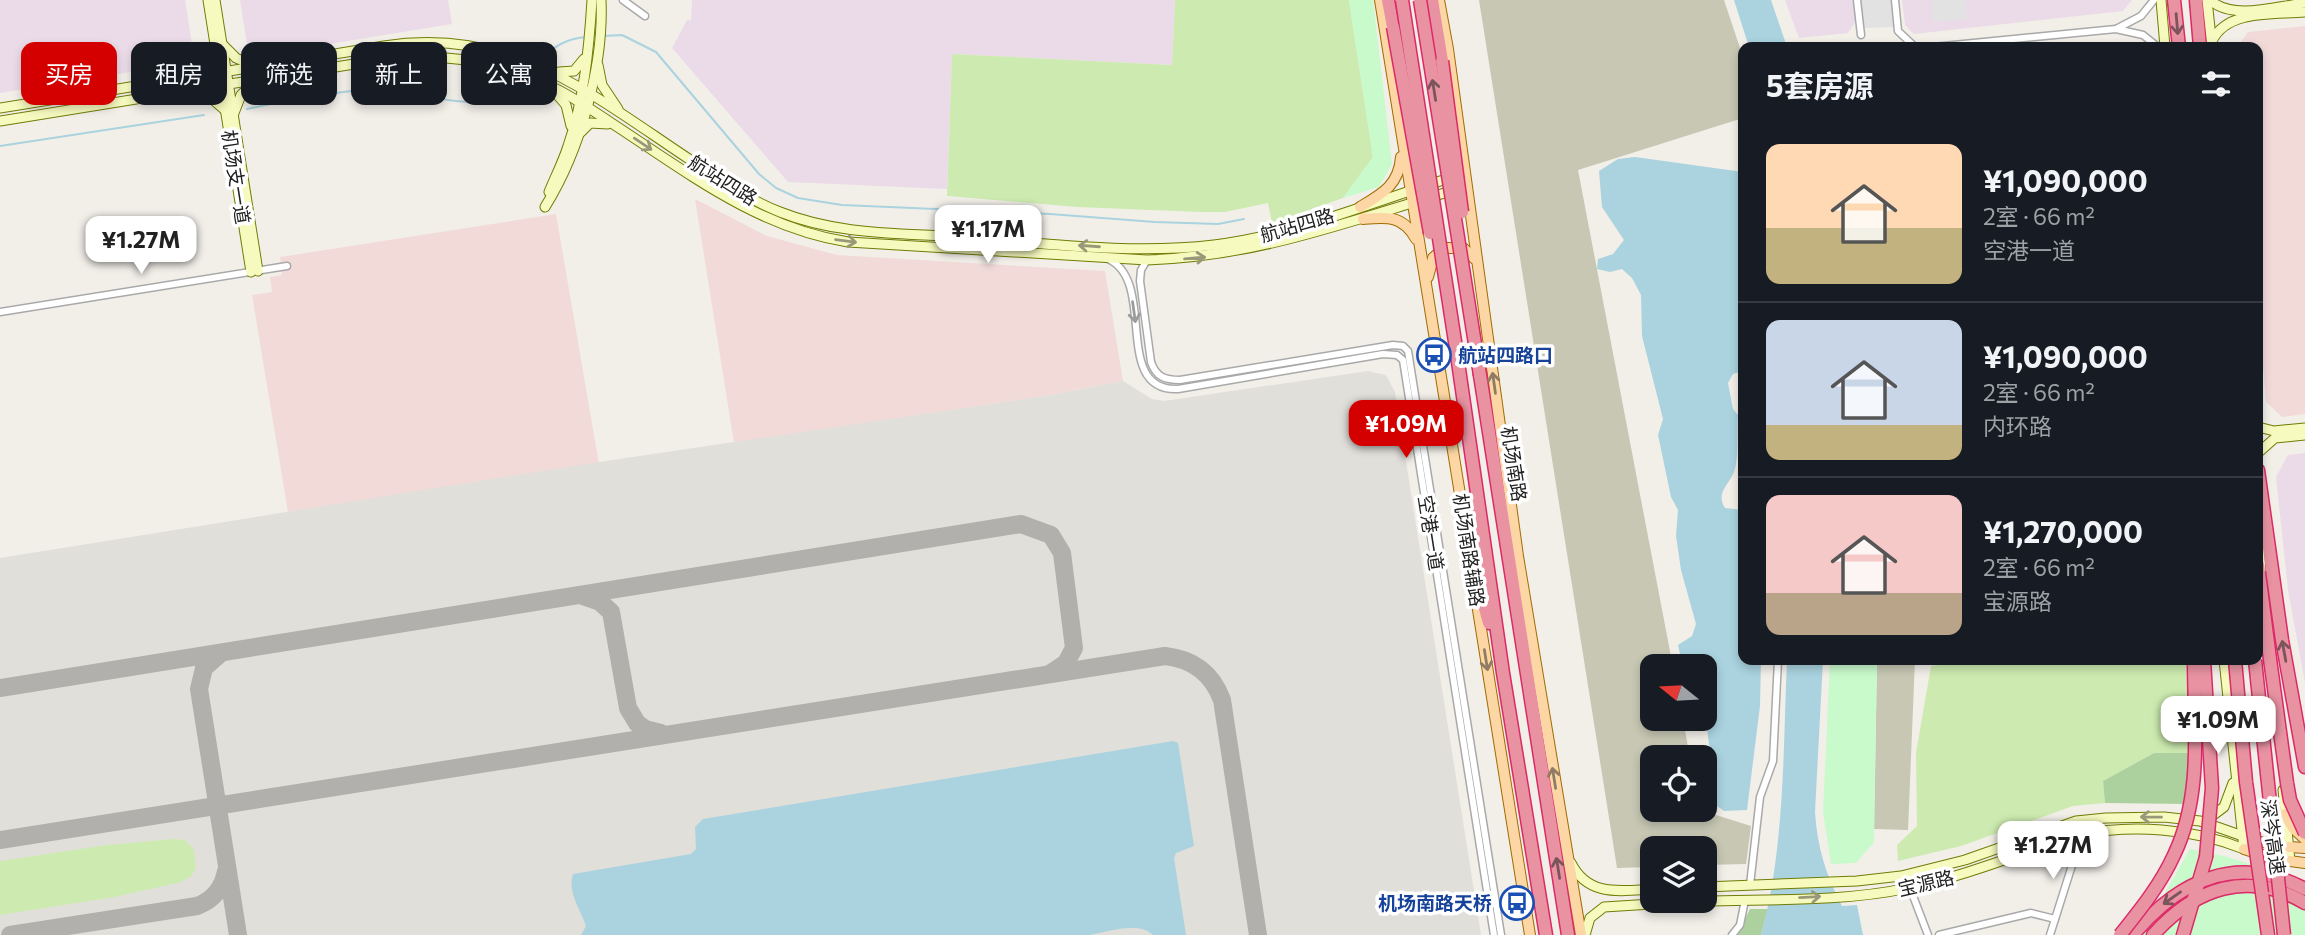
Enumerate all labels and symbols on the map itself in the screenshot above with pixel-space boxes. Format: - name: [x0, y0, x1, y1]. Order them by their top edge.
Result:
- one-way arrow: [2171, 12, 2184, 34]
- one-way arrow: [1427, 80, 1440, 102]
- street label: 机场支一道: [218, 128, 255, 226]
- one-way arrow: [633, 136, 652, 151]
- street label: 航站四路: [685, 150, 762, 209]
- street label: 航站四路: [1257, 203, 1337, 246]
- pin: ¥1.17M: [931, 205, 1045, 265]
- pin: ¥1.27M: [84, 216, 198, 276]
- one-way arrow: [834, 234, 857, 247]
- one-way arrow: [1078, 239, 1101, 252]
- one-way arrow: [1183, 251, 1206, 264]
- one-way arrow: [1128, 300, 1141, 323]
- bus stop icon: 航站四路口: [1415, 336, 1453, 374]
- place label: 航站四路口: [1458, 343, 1553, 366]
- one-way arrow: [1487, 372, 1500, 395]
- pin: ¥1.09M: [1349, 400, 1463, 460]
- street label: 机场南路: [1497, 425, 1532, 503]
- street label: 机场南路辅路: [1449, 492, 1490, 608]
- street label: 空港一道: [1414, 494, 1449, 572]
- one-way arrow: [2277, 640, 2290, 663]
- one-way arrow: [1480, 648, 1493, 671]
- north arrow: [1640, 654, 1717, 732]
- pin: ¥1.09M: [2161, 696, 2275, 756]
- one-way arrow: [1548, 767, 1561, 790]
- street label: 深岑高速: [2257, 798, 2290, 876]
- one-way arrow: [2140, 810, 2163, 824]
- pin: ¥1.27M: [1996, 822, 2110, 881]
- one-way arrow: [1551, 857, 1564, 879]
- street label: 宝源路: [1896, 865, 1956, 900]
- bus stop icon: 机场南路天桥: [1498, 884, 1536, 922]
- one-way arrow: [1798, 890, 1821, 903]
- place label: 机场南路天桥: [1378, 891, 1492, 914]
- one-way arrow: [2163, 891, 2182, 905]

